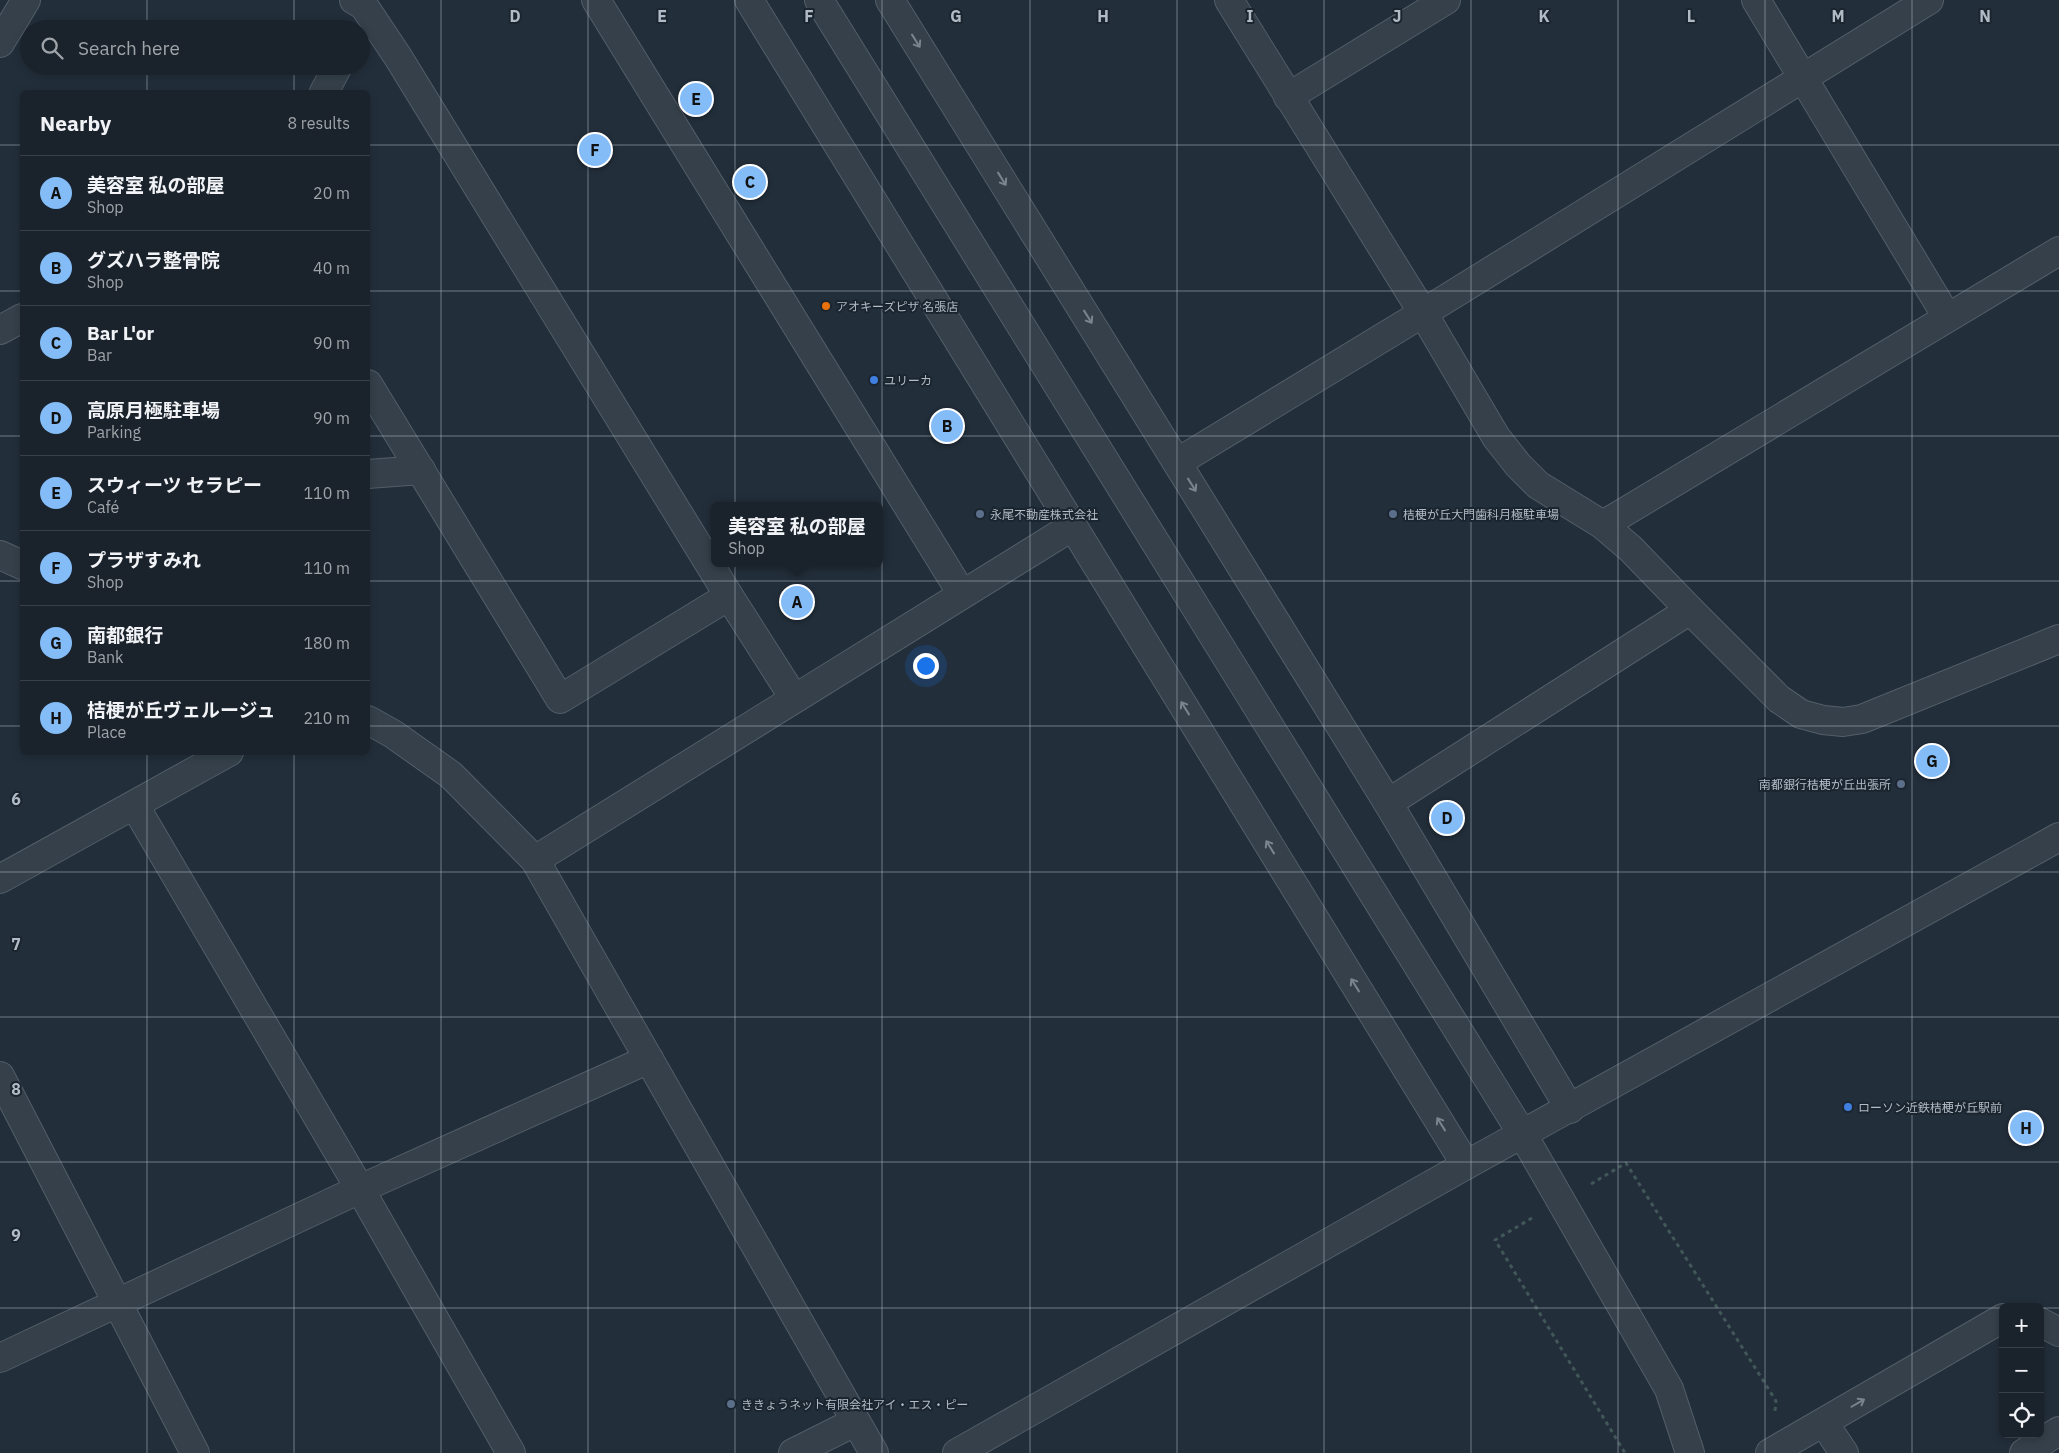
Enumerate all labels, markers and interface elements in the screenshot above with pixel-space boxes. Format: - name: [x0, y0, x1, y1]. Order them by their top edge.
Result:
- text: D: [509, 6, 521, 26]
- text: E: [657, 6, 667, 26]
- text: F: [804, 6, 814, 26]
- text: G: [950, 6, 962, 26]
- text: H: [1097, 6, 1109, 26]
- text: I: [1247, 6, 1254, 26]
- text: J: [1393, 6, 1401, 26]
- text: K: [1538, 6, 1550, 26]
- text: L: [1687, 6, 1695, 26]
- text: M: [1831, 6, 1845, 26]
- text: N: [1979, 6, 1991, 26]
- search box: [20, 20, 370, 75]
- icon: search: [38, 34, 66, 62]
- one-way arrow: [911, 34, 921, 48]
- text: Search here: [78, 36, 180, 60]
- pin: E: [680, 80, 712, 118]
- text: Nearby: [40, 109, 111, 137]
- text: 8 results: [287, 113, 350, 133]
- pin: F: [579, 131, 611, 169]
- pin: C: [734, 163, 766, 201]
- one-way arrow: [997, 172, 1007, 186]
- text: 美容室 私の部屋: [87, 173, 225, 197]
- text: A: [51, 183, 61, 203]
- text: 20 m: [313, 183, 350, 203]
- text: Shop: [87, 197, 124, 217]
- text: グズハラ整骨院: [87, 248, 220, 272]
- text: B: [51, 258, 61, 278]
- text: 40 m: [313, 258, 350, 278]
- text: Shop: [87, 272, 124, 292]
- place label: アオキーズピザ 名張店: [836, 299, 958, 314]
- marker: アオキーズピザ 名張店: [820, 300, 832, 312]
- one-way arrow: [1083, 310, 1093, 324]
- text: Bar L'or: [87, 321, 154, 345]
- text: C: [51, 333, 61, 353]
- text: 90 m: [313, 333, 350, 353]
- text: Bar: [87, 345, 112, 365]
- place label: ユリーカ: [884, 373, 932, 388]
- marker: ユリーカ: [868, 374, 880, 386]
- text: 高原月極駐車場: [87, 398, 220, 422]
- pin: B: [931, 407, 963, 445]
- text: D: [50, 408, 62, 428]
- text: 90 m: [313, 408, 350, 428]
- text: Parking: [87, 422, 141, 442]
- text: スウィーツ セラピー: [87, 473, 262, 497]
- one-way arrow: [1187, 478, 1197, 492]
- text: E: [51, 483, 61, 503]
- text: 110 m: [303, 483, 350, 503]
- text: Café: [87, 497, 119, 517]
- popup: [711, 502, 883, 567]
- place label: 永尾不動産株式会社: [990, 507, 1098, 522]
- place label: 桔梗が丘大門歯科月極駐車場: [1403, 507, 1559, 522]
- marker: 永尾不動産株式会社: [974, 508, 986, 520]
- marker: 桔梗が丘大門歯科月極駐車場: [1387, 508, 1399, 520]
- text: 美容室 私の部屋: [728, 514, 866, 538]
- text: Shop: [728, 538, 765, 558]
- text: プラザすみれ: [87, 548, 201, 572]
- text: F: [51, 558, 61, 578]
- text: 110 m: [303, 558, 350, 578]
- text: Shop: [87, 572, 124, 592]
- pin: A: [781, 583, 813, 621]
- text: 南都銀行: [87, 623, 163, 647]
- text: G: [50, 633, 62, 653]
- text: 180 m: [303, 633, 350, 653]
- text: Bank: [87, 647, 124, 667]
- your location: [913, 653, 939, 679]
- text: 桔梗が丘ヴェルージュ: [87, 698, 275, 722]
- one-way arrow: [1180, 702, 1190, 716]
- text: H: [50, 708, 62, 728]
- text: 210 m: [303, 708, 350, 728]
- text: Place: [87, 722, 126, 742]
- pin: G: [1916, 742, 1948, 780]
- place label: 南都銀行桔梗が丘出張所: [1759, 777, 1891, 792]
- marker: 南都銀行桔梗が丘出張所: [1895, 778, 1907, 790]
- text: 6: [11, 789, 21, 809]
- pin: D: [1431, 799, 1463, 837]
- one-way arrow: [1265, 840, 1275, 854]
- text: 7: [11, 934, 21, 954]
- one-way arrow: [1350, 979, 1360, 993]
- text: 8: [11, 1079, 21, 1099]
- place label: ローソン近鉄桔梗が丘駅前: [1858, 1100, 2002, 1115]
- marker: ローソン近鉄桔梗が丘駅前: [1842, 1101, 1854, 1113]
- pin: H: [2010, 1109, 2042, 1147]
- one-way arrow: [1435, 1117, 1445, 1131]
- text: 9: [11, 1225, 21, 1245]
- map controls: [1999, 1303, 2044, 1438]
- button: +: [1999, 1303, 2044, 1348]
- button: −: [1999, 1348, 2044, 1393]
- button: locate: [1999, 1393, 2044, 1438]
- place label: ききょうネット有限会社アイ・エス・ピー: [741, 1397, 968, 1412]
- marker: ききょうネット有限会社アイ・エス・ピー: [725, 1398, 737, 1410]
- one-way arrow: [1850, 1398, 1865, 1407]

